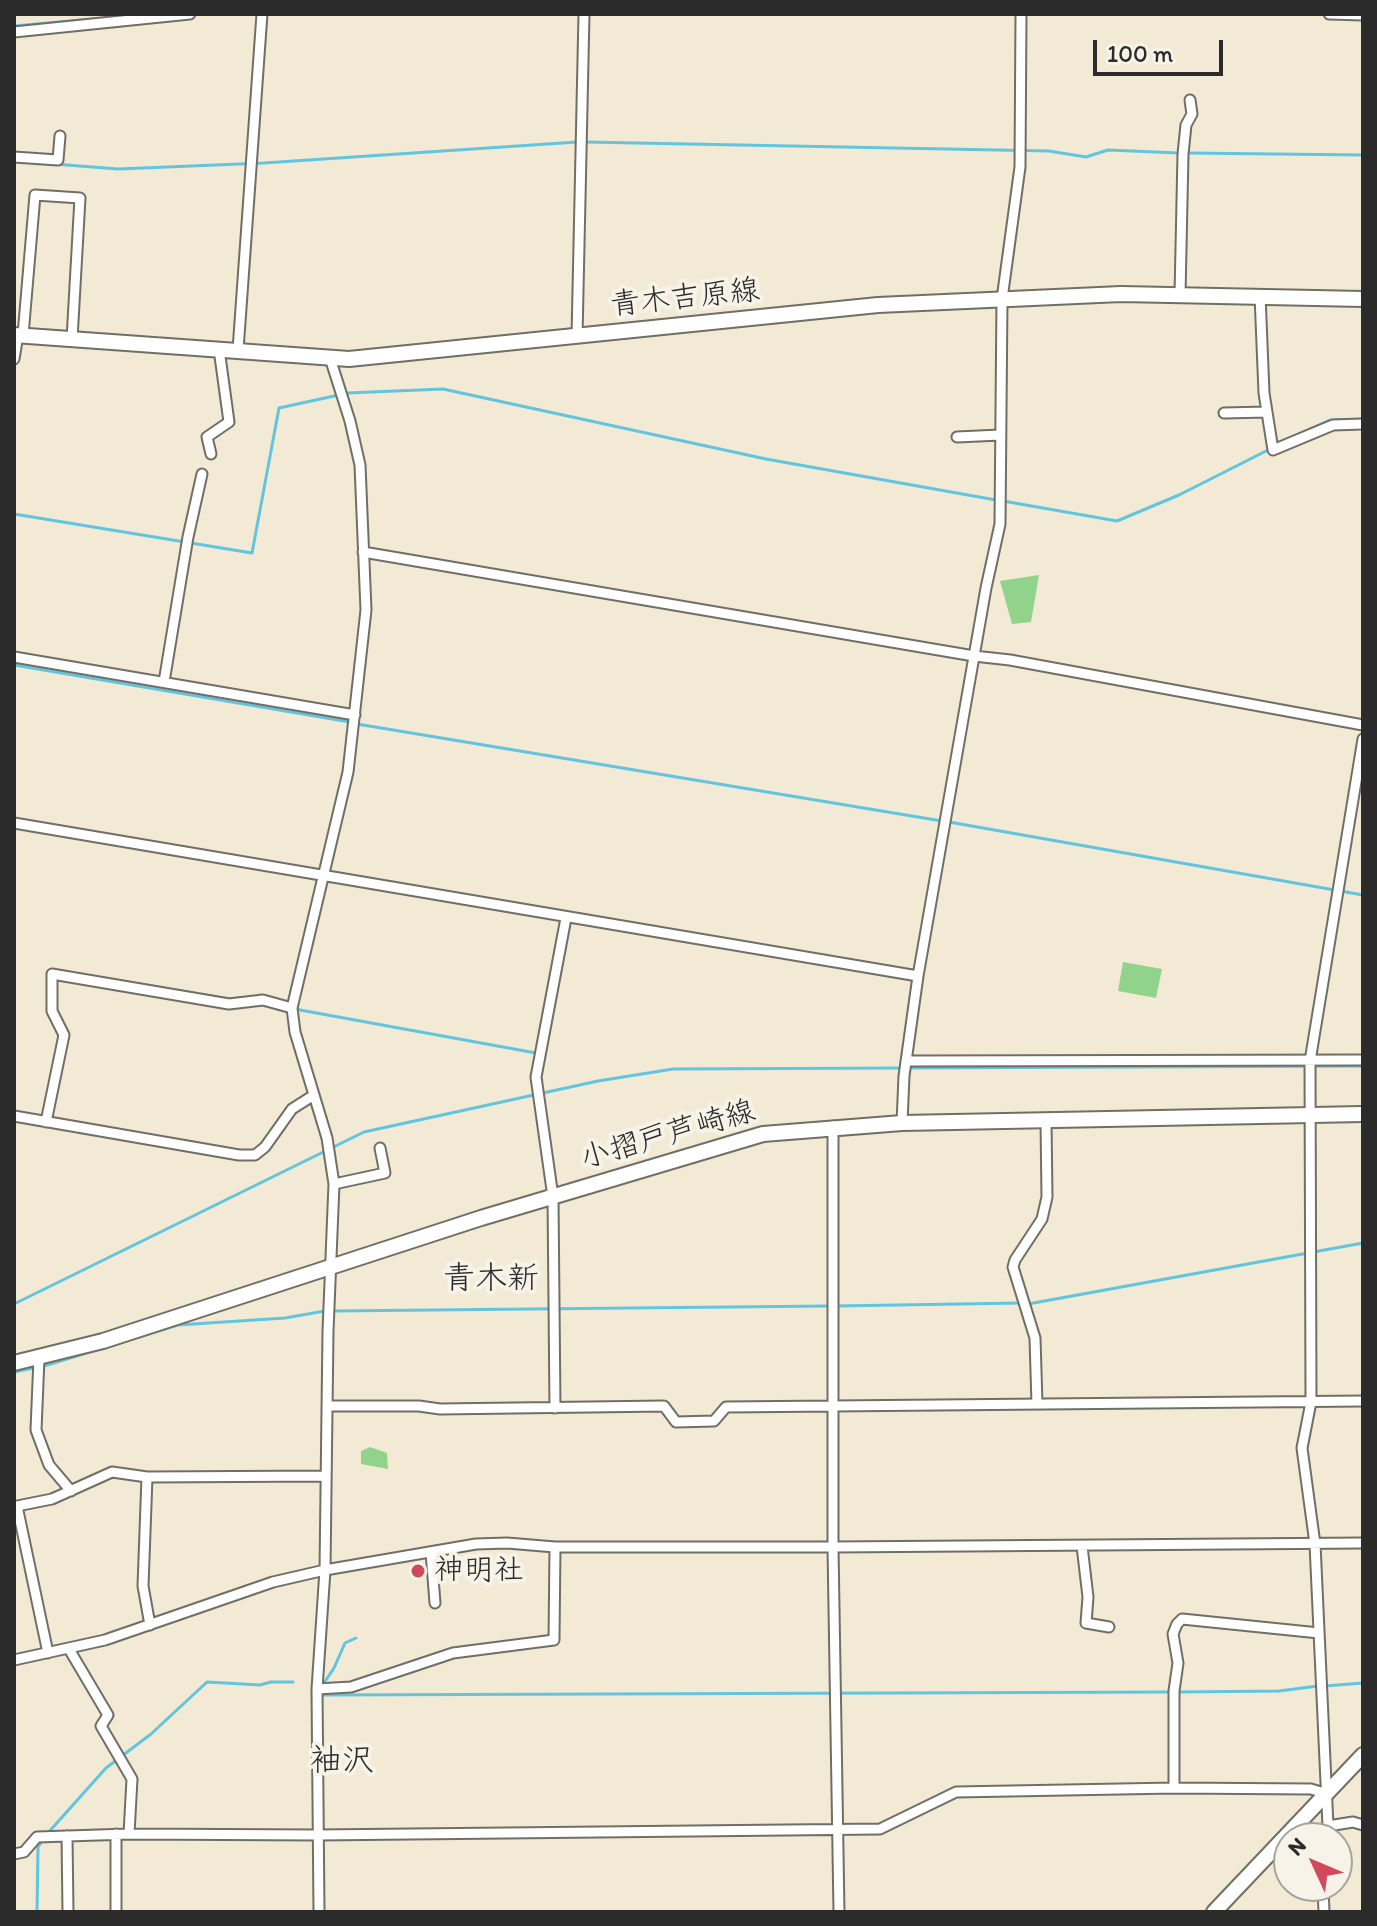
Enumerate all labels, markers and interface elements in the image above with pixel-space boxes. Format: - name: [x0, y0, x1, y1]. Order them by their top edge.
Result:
- scale bar: [1097, 24, 1227, 74]
- text: 100 m: [1107, 39, 1173, 68]
- street label: 青木吉原線: [609, 273, 761, 325]
- street label: 小摺戸芦崎線: [577, 1094, 759, 1178]
- district label: 青木新: [443, 1261, 539, 1299]
- place label: 神明社: [434, 1553, 524, 1589]
- marker: 神明社: [409, 1562, 427, 1580]
- district label: 袖沢: [310, 1743, 374, 1781]
- north arrow: [1273, 1822, 1353, 1902]
- text: N: [1282, 1832, 1312, 1861]

